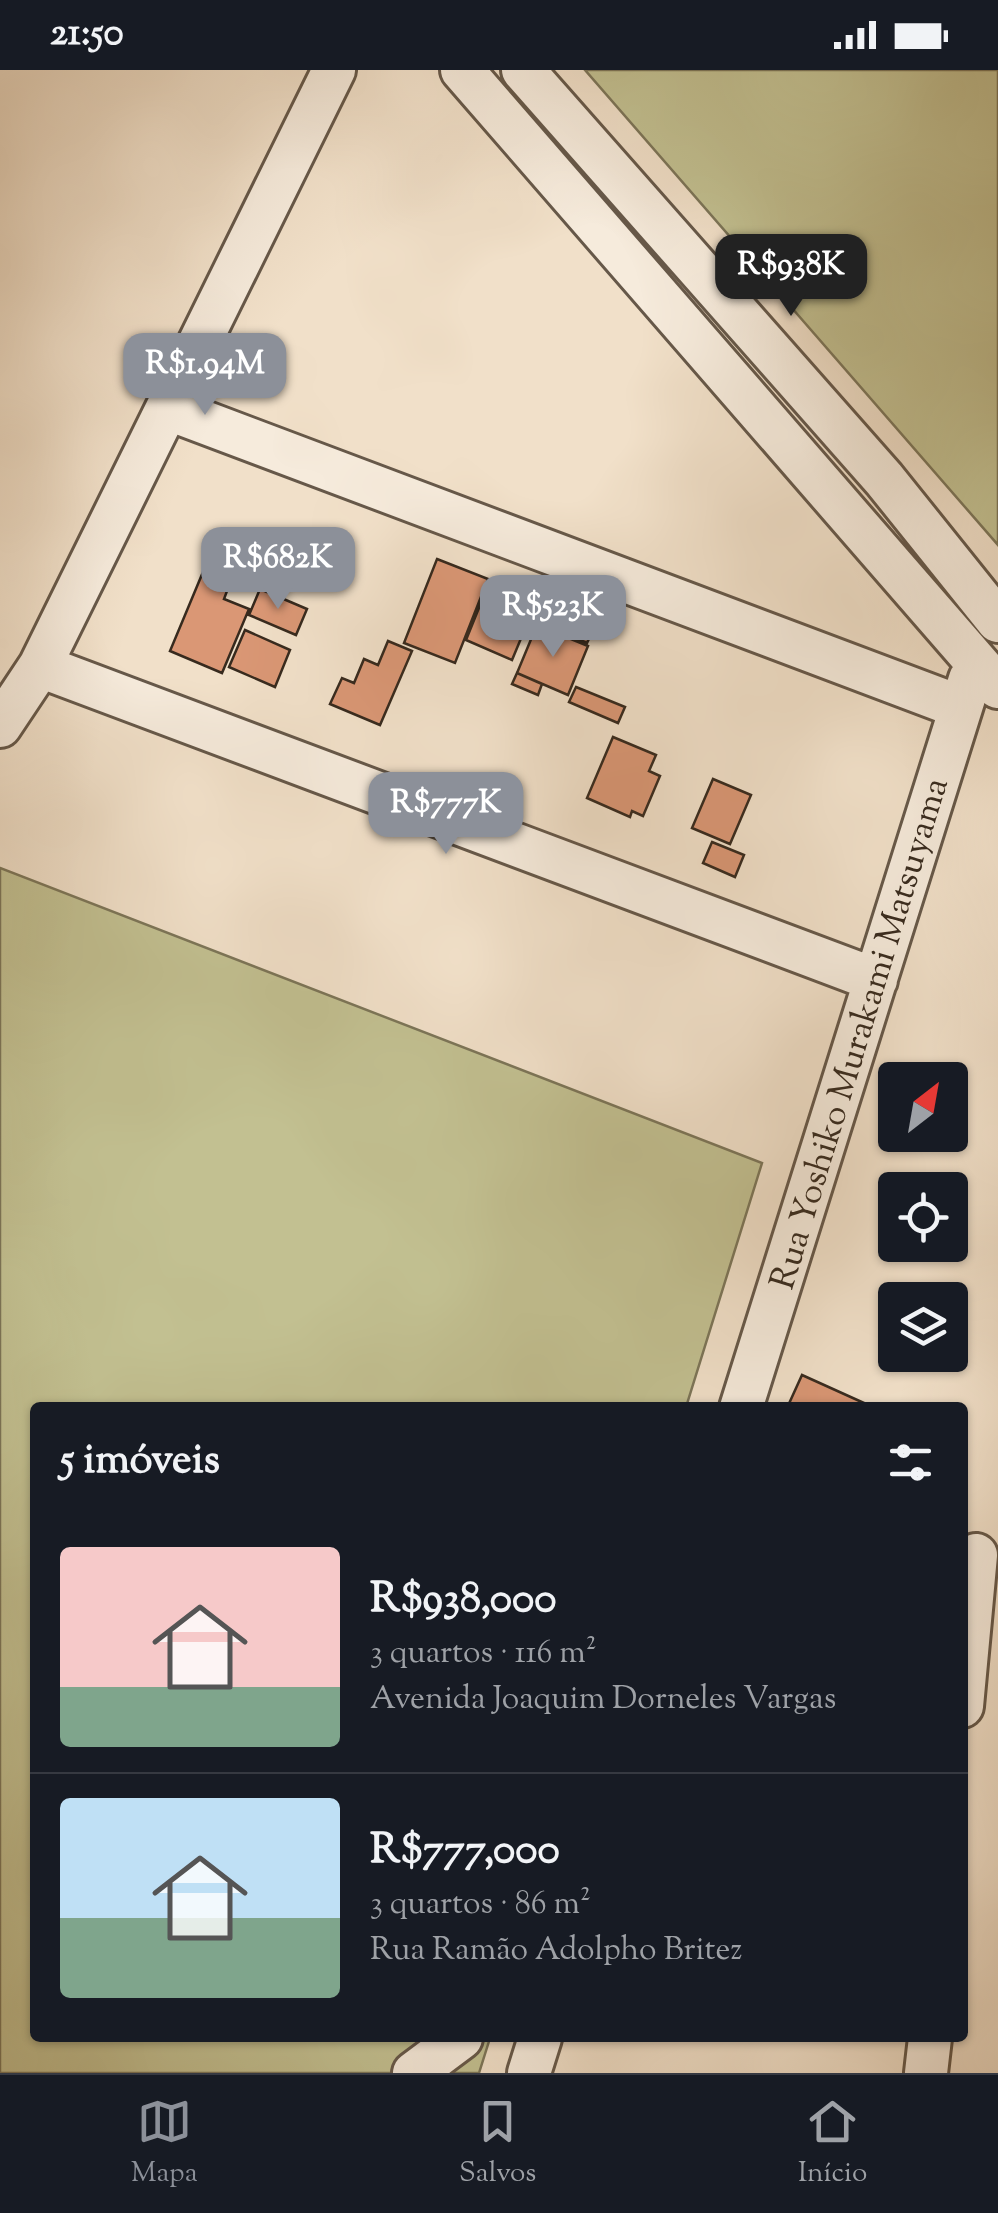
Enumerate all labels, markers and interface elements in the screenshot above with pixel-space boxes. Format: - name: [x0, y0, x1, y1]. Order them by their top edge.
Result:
- text: 21:50: [50, 8, 124, 62]
- pin: R$938K: [710, 234, 872, 319]
- text: R$938K: [737, 243, 845, 289]
- pin: R$1.94M: [113, 333, 297, 418]
- text: R$1.94M: [145, 342, 265, 388]
- pin: R$682K: [197, 527, 359, 612]
- text: R$682K: [223, 536, 333, 582]
- pin: R$523K: [472, 575, 634, 660]
- text: R$523K: [502, 584, 604, 630]
- pin: R$777K: [365, 772, 527, 857]
- street label: Rua Yoshiko Murakami Matsuyama: [759, 772, 964, 1296]
- text: R$777K: [390, 781, 502, 827]
- north arrow: [878, 1062, 968, 1152]
- map controls: [878, 1062, 968, 1372]
- button: locate: [878, 1172, 968, 1262]
- button: layers: [878, 1282, 968, 1372]
- text: 5 imóveis: [60, 1432, 220, 1492]
- icon: filters: [883, 1435, 938, 1490]
- text: R$938,000: [370, 1571, 556, 1631]
- icon: home: [140, 1587, 260, 1707]
- text: 3 quartos · 116 m²: [370, 1631, 597, 1677]
- text: Avenida Joaquim Dorneles Vargas: [370, 1677, 836, 1723]
- text: R$777,000: [370, 1822, 560, 1882]
- icon: home: [140, 1838, 260, 1958]
- text: 3 quartos · 86 m²: [370, 1882, 591, 1928]
- text: Rua Ramão Adolpho Britez: [370, 1928, 742, 1974]
- tab: Mapa: [131, 2094, 198, 2194]
- tab: Salvos: [459, 2094, 536, 2194]
- tab: Início: [798, 2094, 867, 2194]

